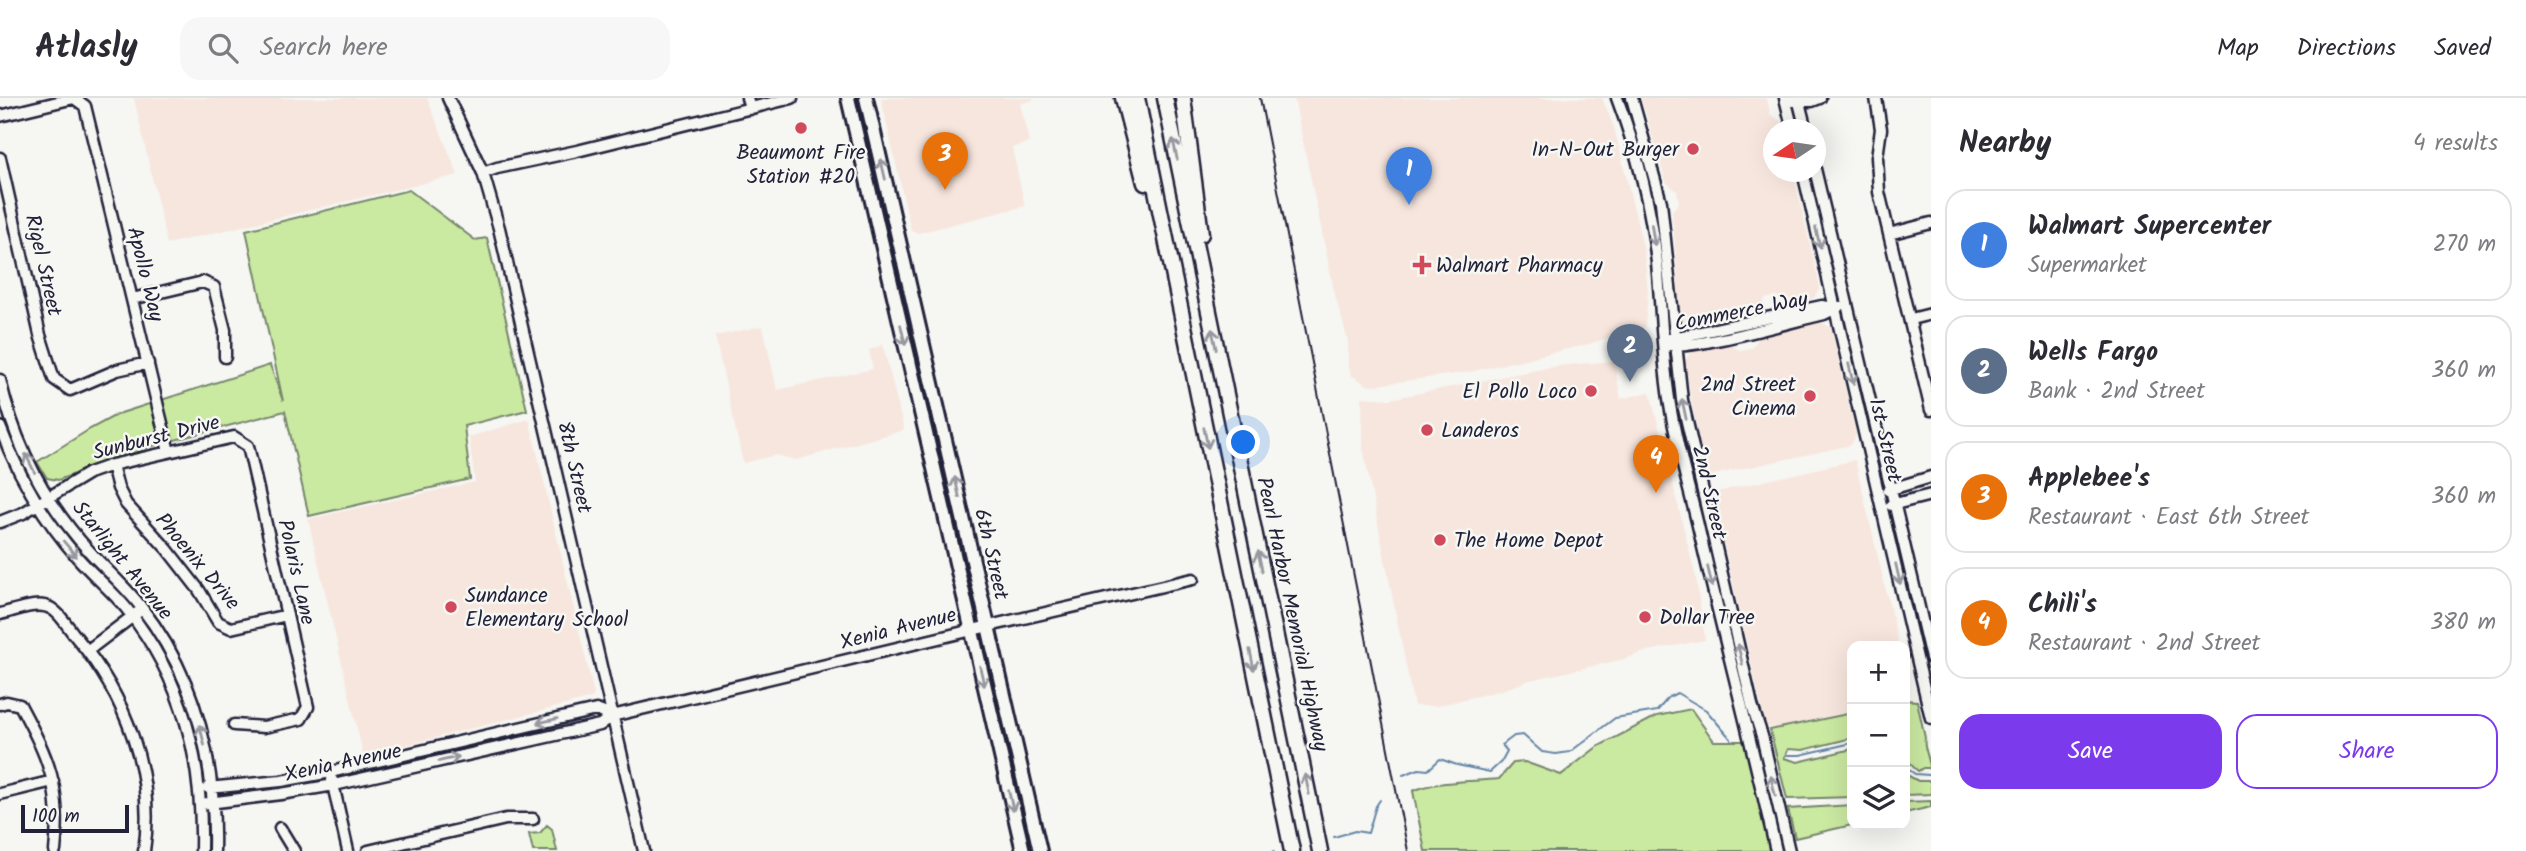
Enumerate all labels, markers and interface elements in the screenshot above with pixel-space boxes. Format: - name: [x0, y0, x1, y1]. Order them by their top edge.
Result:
- search box: [180, 17, 670, 80]
- text: Atlasly: [35, 22, 138, 75]
- text: Search here: [260, 27, 388, 69]
- icon: search: [204, 29, 242, 67]
- text: Map: [2217, 29, 2259, 68]
- text: Directions: [2297, 29, 2396, 68]
- text: Saved: [2434, 29, 2491, 68]
- north arrow: [1763, 119, 1826, 182]
- marker: Beaumont Fire Station #20: [793, 120, 809, 136]
- text: Nearby: [1959, 120, 2051, 168]
- text: 4 results: [2413, 126, 2498, 162]
- pin: 3: [922, 132, 968, 190]
- place label: In-N-Out Burger: [1531, 134, 1680, 167]
- place label: Beaumont Fire Station #20: [736, 137, 866, 194]
- one-way arrow: [1168, 138, 1182, 161]
- marker: In-N-Out Burger: [1685, 141, 1701, 157]
- pin: 1: [1386, 147, 1432, 205]
- one-way arrow: [875, 158, 889, 181]
- text: Walmart Supercenter: [2028, 206, 2271, 248]
- street label: Rigel Street: [15, 211, 70, 320]
- street label: Apollo Way: [117, 223, 172, 325]
- one-way arrow: [1647, 223, 1660, 246]
- one-way arrow: [1812, 226, 1825, 249]
- text: 1: [1981, 227, 1987, 263]
- text: 270 m: [2433, 227, 2496, 263]
- text: Supermarket: [2028, 248, 2147, 284]
- place label: Walmart Pharmacy: [1436, 250, 1603, 283]
- marker: Walmart Pharmacy: [1414, 257, 1430, 273]
- street label: Commerce Way: [1672, 283, 1811, 342]
- one-way arrow: [897, 323, 910, 346]
- pin: 2: [1607, 324, 1653, 382]
- one-way arrow: [1206, 328, 1220, 351]
- text: Wells Fargo: [2028, 332, 2158, 374]
- text: 2: [1977, 353, 1991, 389]
- text: 360 m: [2431, 353, 2496, 389]
- one-way arrow: [1845, 363, 1858, 385]
- place label: 2nd Street Cinema: [1700, 369, 1797, 426]
- text: Bank · 2nd Street: [2028, 374, 2205, 410]
- place label: El Pollo Loco: [1462, 376, 1577, 409]
- marker: El Pollo Loco: [1583, 383, 1599, 399]
- marker: 2nd Street Cinema: [1802, 388, 1818, 404]
- street label: 1st Street: [1859, 395, 1910, 486]
- one-way arrow: [1677, 398, 1690, 421]
- street label: Sunburst Drive: [89, 407, 224, 470]
- place label: Landeros: [1441, 415, 1519, 448]
- street label: 8th Street: [547, 418, 600, 518]
- marker: Landeros: [1419, 422, 1435, 438]
- your location: [1226, 425, 1260, 459]
- one-way arrow: [1199, 426, 1213, 449]
- pin: 4: [1633, 435, 1679, 493]
- street label: 2nd Street: [1682, 442, 1736, 543]
- one-way arrow: [22, 453, 36, 474]
- text: Applebee's: [2028, 458, 2150, 500]
- street label: Pearl Harbor Memorial Highway: [1246, 474, 1337, 755]
- one-way arrow: [949, 477, 962, 499]
- text: 3: [1978, 479, 1990, 515]
- text: 360 m: [2431, 479, 2496, 515]
- street label: Starlight Avenue: [63, 494, 181, 628]
- text: Restaurant · East 6th Street: [2028, 500, 2310, 536]
- street label: 6th Street: [964, 505, 1017, 604]
- street label: Phoenix Drive: [146, 506, 248, 619]
- street label: Polaris Lane: [267, 516, 324, 629]
- place label: The Home Depot: [1454, 525, 1604, 558]
- marker: The Home Depot: [1432, 532, 1448, 548]
- one-way arrow: [62, 540, 78, 558]
- one-way arrow: [1253, 550, 1267, 573]
- one-way arrow: [1892, 562, 1905, 585]
- one-way arrow: [1704, 566, 1717, 588]
- place label: Sundance Elementary School: [465, 580, 628, 637]
- text: Chili's: [2028, 584, 2097, 626]
- marker: Sundance Elementary School: [443, 599, 459, 615]
- street label: Xenia Avenue: [837, 599, 961, 660]
- place label: Dollar Tree: [1659, 602, 1755, 635]
- text: 4: [1978, 605, 1990, 641]
- text: 380 m: [2430, 605, 2496, 641]
- marker: Dollar Tree: [1637, 609, 1653, 625]
- text: Restaurant · 2nd Street: [2028, 626, 2260, 662]
- map controls: [1847, 641, 1910, 830]
- button: +: [1847, 641, 1910, 704]
- one-way arrow: [1733, 643, 1746, 666]
- one-way arrow: [1246, 648, 1260, 671]
- one-way arrow: [975, 664, 989, 687]
- button: −: [1847, 704, 1910, 767]
- button: Save: [1959, 714, 2222, 789]
- button: Share: [2236, 714, 2498, 789]
- one-way arrow: [536, 715, 559, 729]
- one-way arrow: [195, 724, 208, 746]
- street label: Xenia Avenue: [282, 735, 405, 792]
- one-way arrow: [437, 752, 460, 765]
- button: layers: [1847, 767, 1910, 830]
- one-way arrow: [1299, 773, 1313, 796]
- one-way arrow: [1766, 775, 1779, 798]
- one-way arrow: [1005, 789, 1019, 812]
- scale bar: [21, 802, 130, 834]
- text: 100 m: [32, 802, 80, 832]

